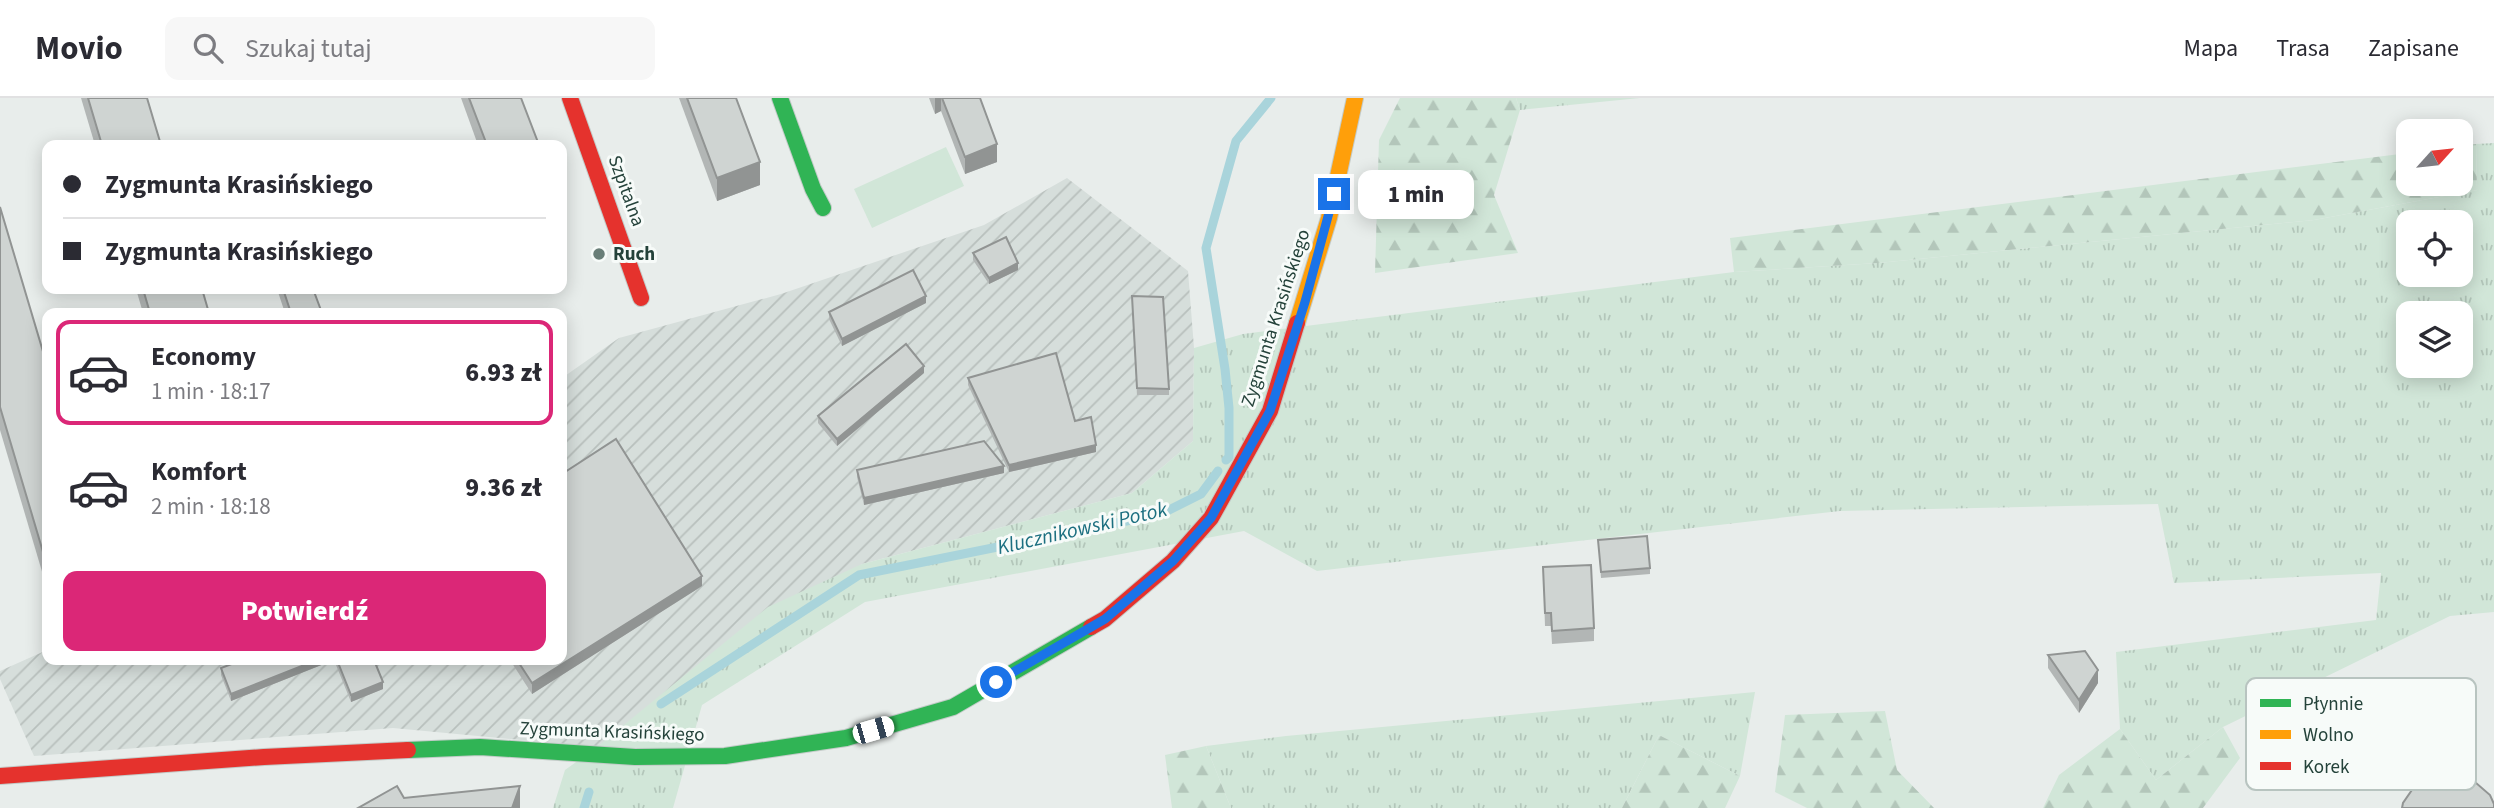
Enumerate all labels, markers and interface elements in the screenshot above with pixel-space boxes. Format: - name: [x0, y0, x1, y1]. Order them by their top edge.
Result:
- search box: [165, 17, 655, 80]
- text: Movio: [35, 25, 123, 72]
- icon: search: [189, 29, 227, 67]
- text: Szukaj tutaj: [245, 30, 372, 67]
- text: Mapa: [2184, 31, 2238, 66]
- text: Trasa: [2276, 31, 2330, 66]
- text: Zapisane: [2368, 31, 2459, 66]
- north arrow: [2396, 119, 2473, 196]
- map controls: [2396, 119, 2473, 378]
- street label: Szpitalna: [601, 152, 651, 230]
- text: Zygmunta Krasińskiego: [105, 166, 373, 203]
- callout: 1 min: [1358, 170, 1474, 218]
- route end: [1318, 178, 1350, 210]
- text: 1 min: [1388, 178, 1444, 211]
- button: locate: [2396, 210, 2473, 287]
- street label: Zygmunta Krasińskiego: [1235, 226, 1317, 410]
- text: Zygmunta Krasińskiego: [105, 233, 373, 270]
- place label: Ruch: [613, 241, 655, 268]
- marker: Ruch: [591, 246, 607, 262]
- button: layers: [2396, 301, 2473, 378]
- text: Economy: [151, 338, 256, 375]
- icon: car: [67, 341, 130, 404]
- text: 6.93 zł: [465, 354, 542, 391]
- text: 1 min · 18:17: [151, 375, 271, 408]
- text: Komfort: [151, 453, 247, 490]
- icon: car: [67, 456, 130, 519]
- text: 9.36 zł: [465, 469, 542, 506]
- text: 2 min · 18:18: [151, 490, 271, 523]
- water label: Klucznikowski Potok: [994, 494, 1171, 562]
- button: Potwierdź: [63, 571, 546, 651]
- route start: [980, 666, 1012, 698]
- legend: [2246, 678, 2476, 790]
- text: Płynnie: [2303, 691, 2363, 718]
- car: [850, 714, 897, 746]
- street label: Zygmunta Krasińskiego: [519, 715, 705, 749]
- text: Wolno: [2303, 722, 2354, 749]
- text: Korek: [2303, 754, 2350, 781]

